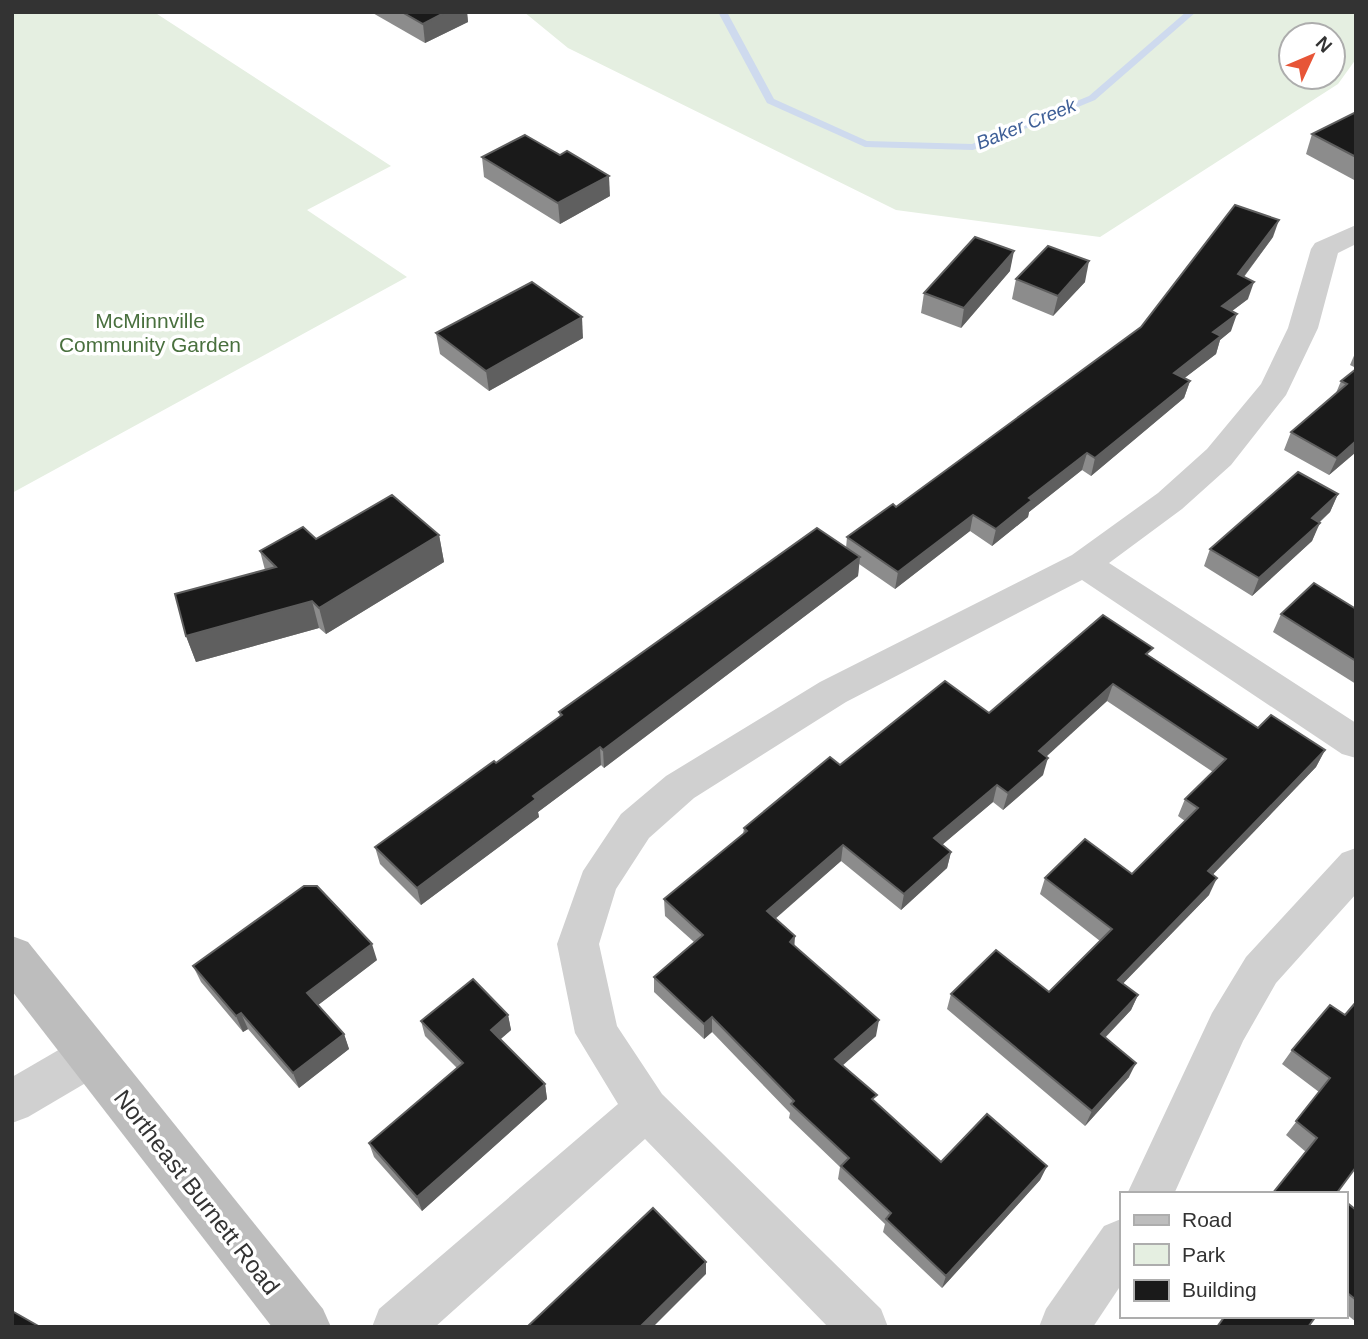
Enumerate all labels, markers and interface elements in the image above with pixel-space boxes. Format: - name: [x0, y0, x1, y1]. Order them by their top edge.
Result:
- north arrow: [1277, 21, 1347, 91]
- text: N: [1312, 32, 1336, 57]
- water label: Baker Creek: [973, 94, 1080, 154]
- park label: McMinnville Community Garden: [59, 309, 241, 356]
- street label: Northeast Burnett Road: [109, 1084, 285, 1300]
- legend: [1120, 1192, 1347, 1318]
- text: Road: [1182, 1208, 1232, 1231]
- text: Park: [1182, 1243, 1226, 1266]
- text: Building: [1182, 1278, 1257, 1301]

